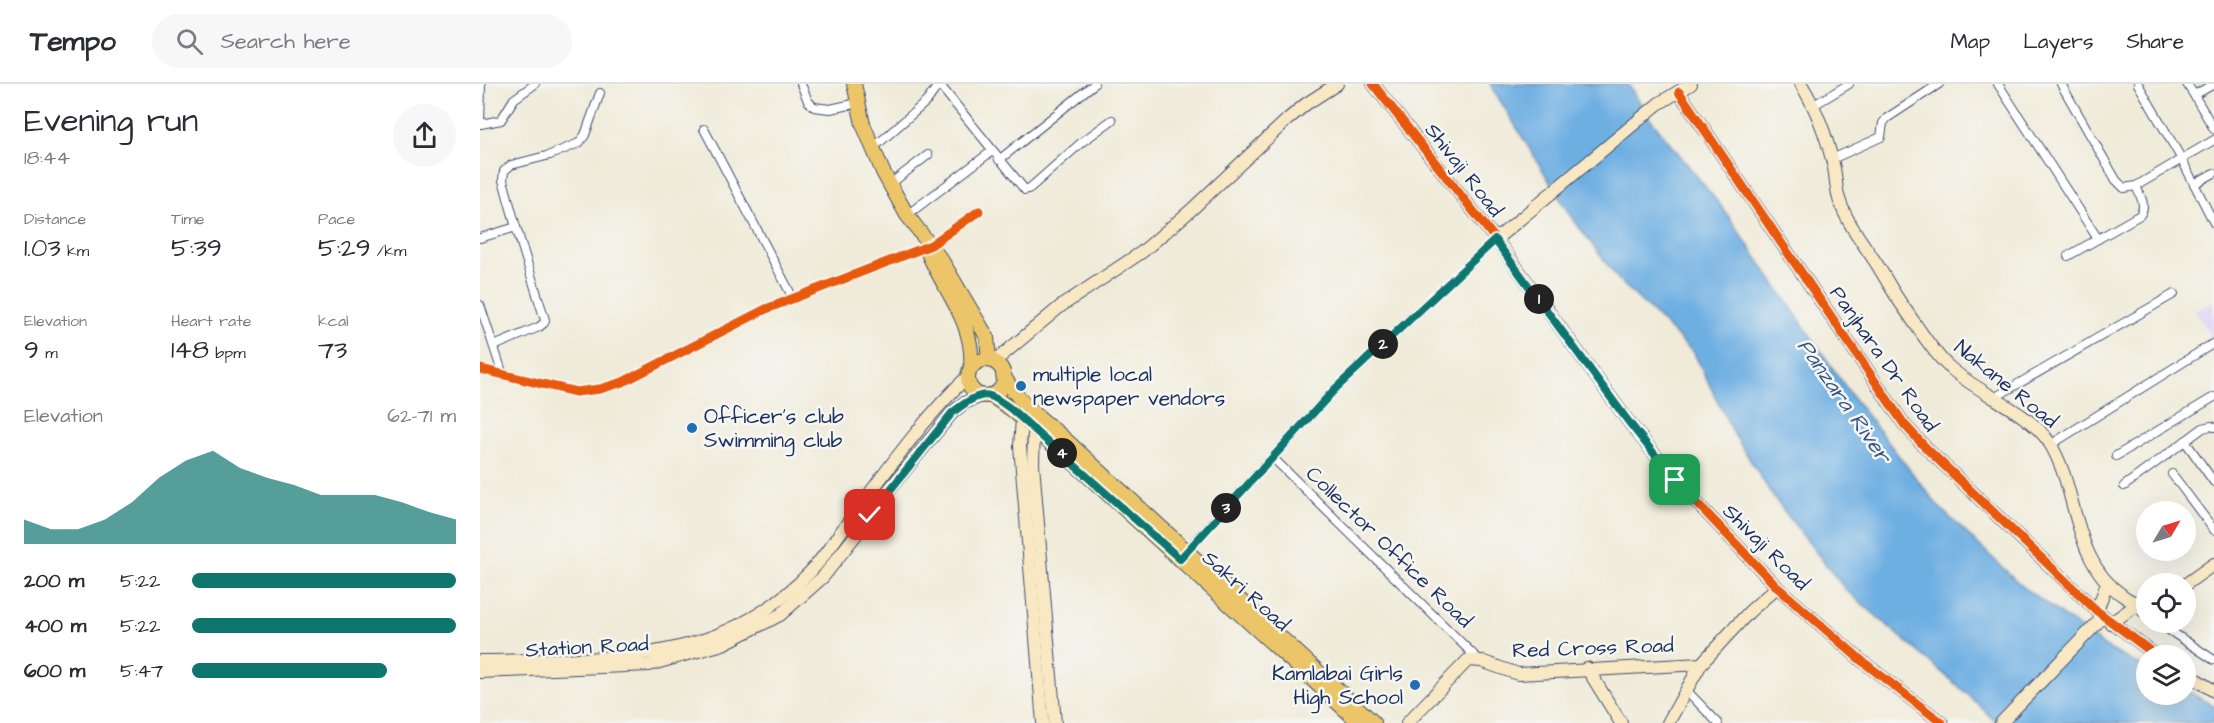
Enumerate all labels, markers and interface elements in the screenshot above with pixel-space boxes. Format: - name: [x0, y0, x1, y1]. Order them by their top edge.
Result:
- search box: [152, 14, 572, 68]
- text: Tempo: [30, 22, 116, 61]
- icon: search: [173, 25, 206, 58]
- text: Search here: [221, 26, 351, 57]
- text: Map: [1950, 27, 1990, 56]
- text: Layers: [2023, 27, 2093, 56]
- text: Share: [2126, 27, 2184, 56]
- text: Evening run: [24, 98, 198, 144]
- button: share: [393, 104, 456, 167]
- street label: Shivaji Road: [1418, 117, 1510, 223]
- text: 18:44: [24, 144, 70, 172]
- text: Distance: [24, 208, 86, 230]
- text: Time: [171, 208, 205, 230]
- text: Pace: [318, 208, 355, 230]
- text: 1.03: [24, 230, 61, 266]
- text: 5:39: [171, 230, 222, 266]
- text: 5:29: [318, 230, 370, 266]
- text: km: [61, 240, 89, 262]
- text: /km: [370, 240, 406, 262]
- street label: Panjhara Dr Road: [1823, 280, 1945, 438]
- pin: 1: [1524, 284, 1554, 314]
- text: 1: [1538, 288, 1540, 310]
- text: Elevation: [24, 310, 87, 332]
- text: Heart rate: [171, 310, 251, 332]
- text: kcal: [318, 310, 349, 332]
- pin: 2: [1368, 329, 1398, 359]
- text: 9: [24, 332, 39, 368]
- text: 148: [171, 332, 209, 368]
- text: 73: [318, 332, 347, 368]
- text: 2: [1378, 333, 1388, 355]
- water label: Panzara River: [1790, 333, 1900, 472]
- street label: Nakane Road: [1948, 333, 2064, 435]
- text: m: [39, 342, 58, 364]
- text: bpm: [209, 342, 246, 364]
- place label: multiple local newspaper vendors: [1033, 360, 1225, 414]
- marker: multiple local newspaper vendors: [1014, 379, 1028, 393]
- text: Elevation: [24, 402, 103, 430]
- text: 62–71 m: [387, 402, 456, 430]
- place label: Officer's club Swimming club: [704, 402, 844, 457]
- marker: Officer's club Swimming club: [685, 421, 699, 435]
- pin: 4: [1047, 438, 1077, 468]
- text: 4: [1057, 442, 1067, 464]
- pin: [1649, 454, 1700, 505]
- street label: Collector Office Road: [1299, 460, 1479, 635]
- icon: arrive: [1658, 463, 1691, 496]
- pin: [844, 489, 895, 540]
- pin: 3: [1211, 493, 1241, 523]
- text: 3: [1222, 497, 1230, 519]
- street label: Shivaji Road: [1716, 497, 1816, 597]
- icon: check: [853, 498, 886, 531]
- north arrow: [2136, 501, 2196, 561]
- map controls: [2136, 501, 2196, 705]
- street label: Sakri Road: [1196, 544, 1296, 638]
- text: 200 m: [24, 567, 84, 595]
- text: 5:22: [120, 567, 160, 595]
- button: locate: [2136, 573, 2196, 633]
- text: 400 m: [24, 612, 86, 640]
- text: 5:22: [120, 612, 160, 640]
- street label: Station Road: [525, 629, 650, 665]
- street label: Red Cross Road: [1512, 631, 1674, 665]
- button: layers: [2136, 645, 2196, 705]
- text: 600 m: [24, 657, 85, 685]
- text: 5:47: [120, 657, 163, 685]
- place label: Kamlabai Girls High School: [1272, 659, 1403, 714]
- marker: Kamlabai Girls High School: [1408, 678, 1422, 692]

